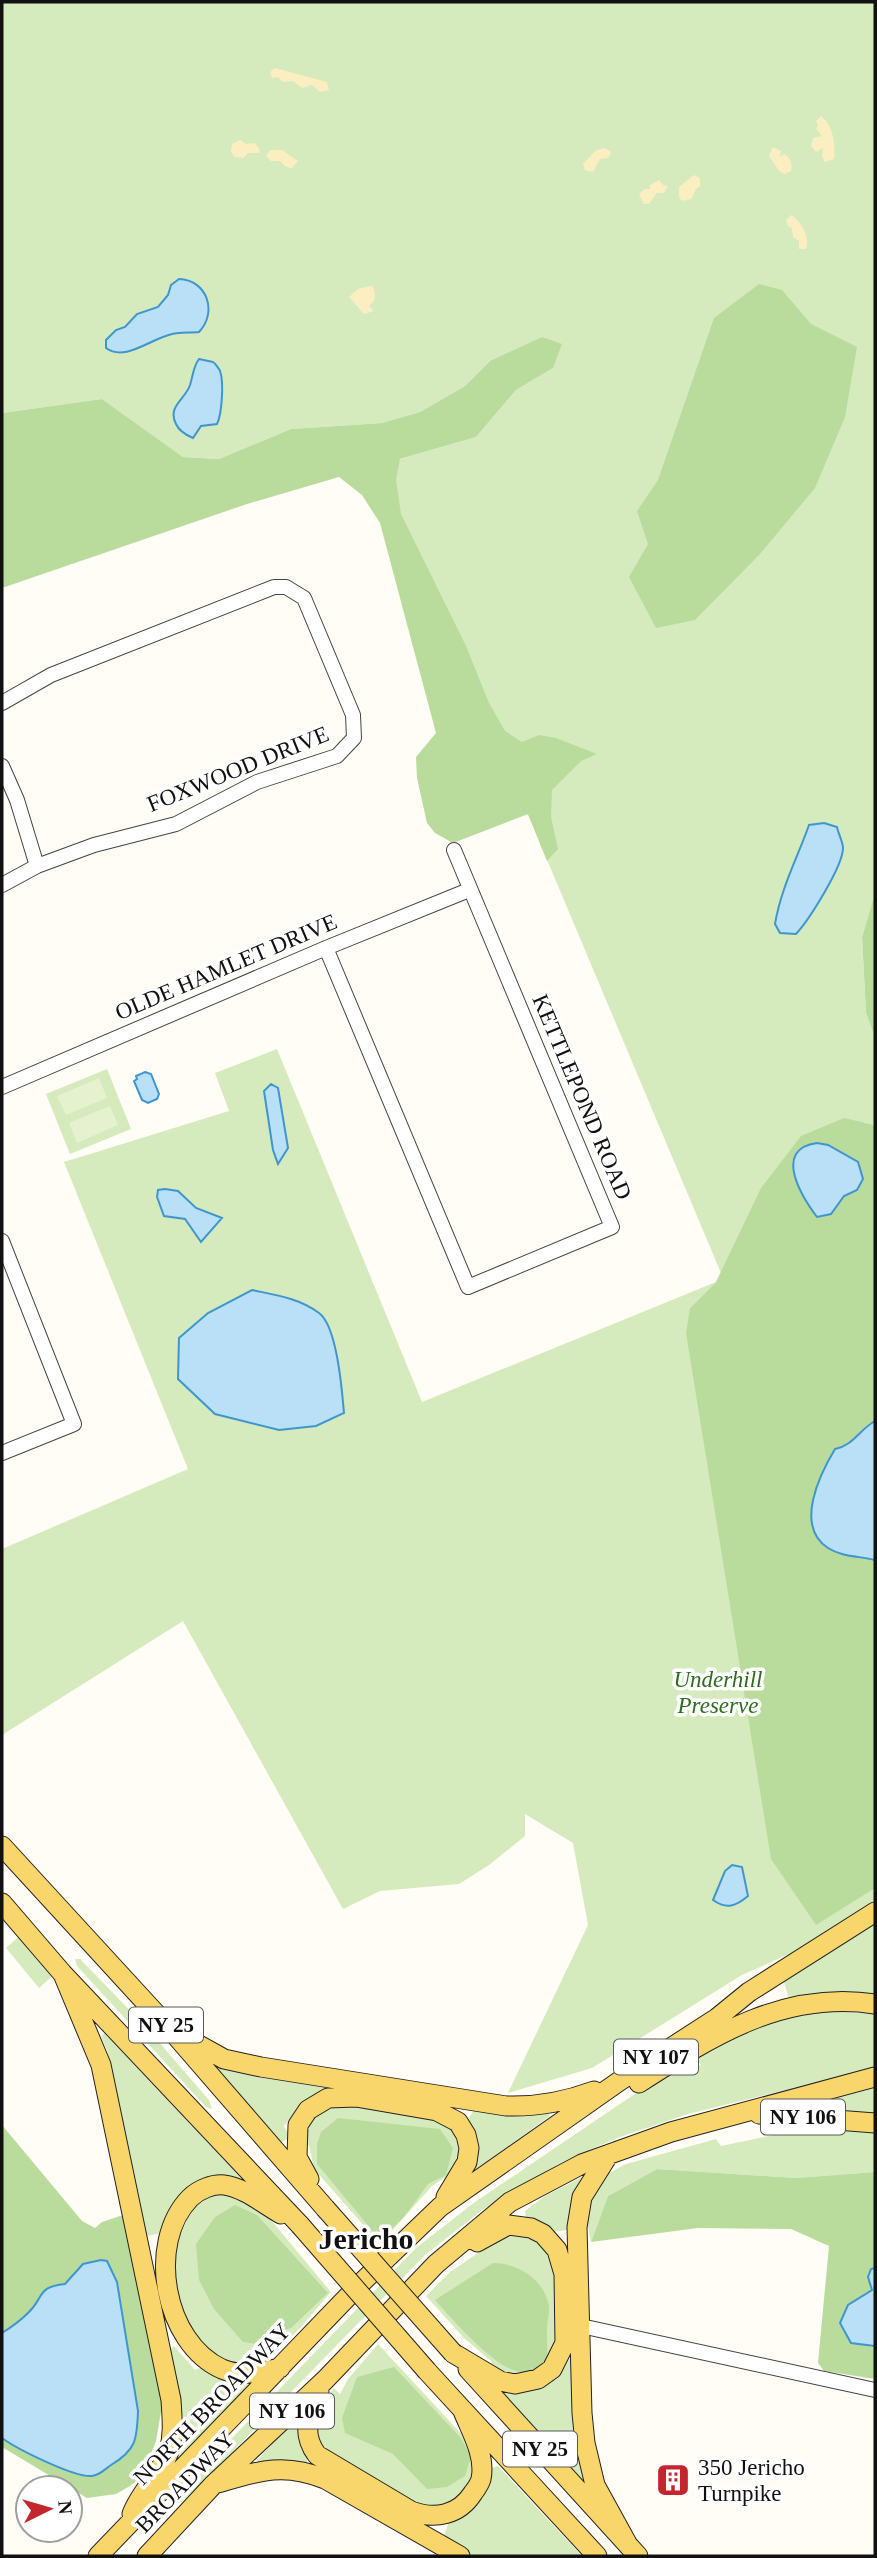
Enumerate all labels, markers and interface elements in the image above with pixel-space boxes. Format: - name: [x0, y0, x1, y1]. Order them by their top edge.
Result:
- street label: FOXWOOD DRIVE: [144, 721, 332, 817]
- street label: OLDE HAMLET DRIVE: [111, 909, 341, 1025]
- street label: KETTLEPOND ROAD: [527, 991, 637, 1203]
- park label: Underhill Preserve: [673, 1667, 763, 1718]
- road number: NY 25: [129, 2008, 203, 2042]
- road number: NY 107: [614, 2039, 698, 2074]
- road number: NY 106: [761, 2100, 845, 2134]
- district label: Jericho: [319, 2222, 413, 2255]
- street label: NORTH BROADWAY: [128, 2317, 296, 2491]
- road number: NY 106: [250, 2394, 334, 2428]
- street label: BROADWAY: [130, 2425, 240, 2539]
- road number: NY 25: [503, 2432, 577, 2466]
- place label: 350 Jericho Turnpike: [698, 2455, 805, 2506]
- building icon: 350 Jericho Turnpike: [654, 2461, 692, 2499]
- north arrow: [14, 2474, 84, 2544]
- text: N: [54, 2500, 77, 2516]

